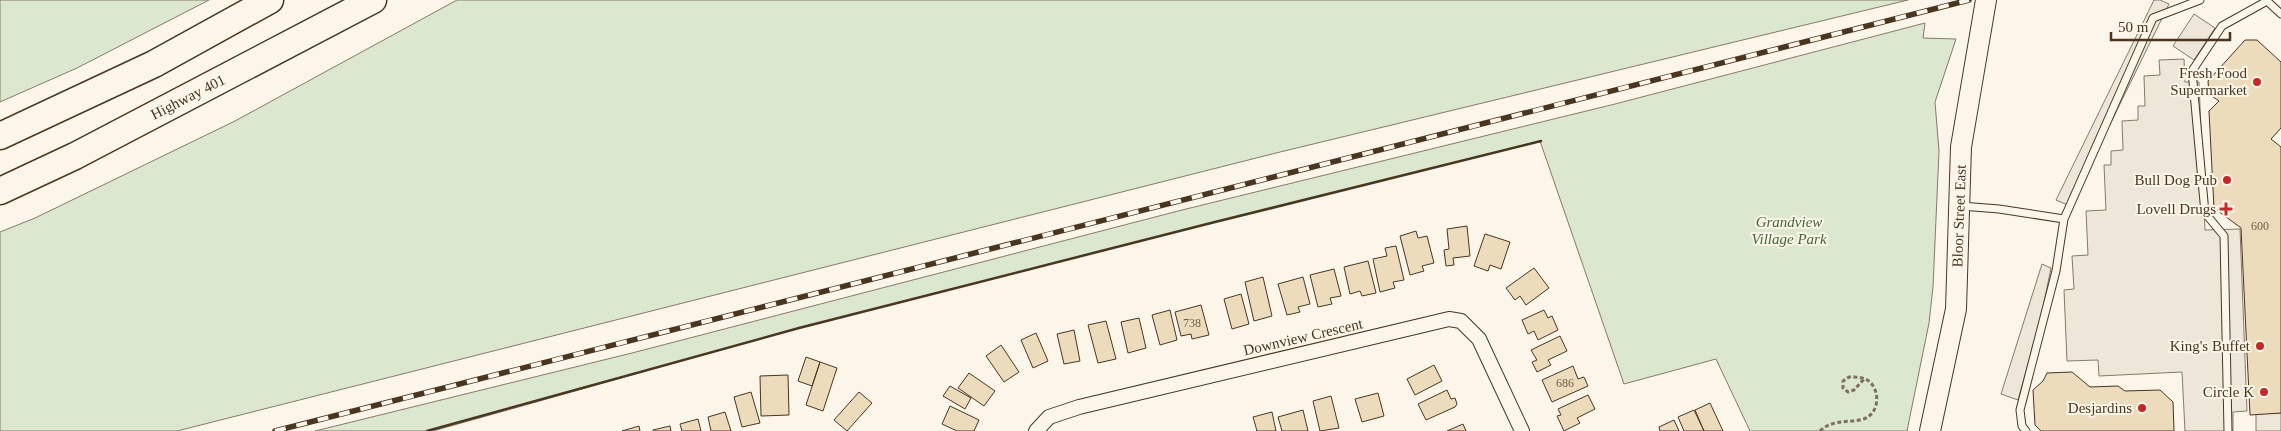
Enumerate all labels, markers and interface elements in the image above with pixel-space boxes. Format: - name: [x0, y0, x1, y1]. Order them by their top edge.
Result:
- scale bar: [2111, 10, 2230, 42]
- text: 50 m: [2118, 19, 2149, 35]
- place label: Fresh Food Supermarket: [2170, 65, 2248, 98]
- street label: Highway 401: [148, 71, 228, 123]
- marker: Fresh Food Supermarket: [2251, 76, 2263, 88]
- street label: Bloor Street East: [1949, 164, 1969, 267]
- place label: Bull Dog Pub: [2134, 172, 2217, 188]
- marker: Bull Dog Pub: [2221, 174, 2233, 186]
- place label: Lovell Drugs: [2136, 201, 2216, 217]
- marker: Lovell Drugs: [2220, 203, 2232, 215]
- park label: Grandview Village Park: [1751, 214, 1827, 247]
- house number: 600: [2251, 219, 2269, 233]
- street label: Downview Crescent: [1242, 315, 1365, 359]
- house number: 738: [1183, 316, 1201, 330]
- place label: King's Buffet: [2170, 338, 2251, 354]
- marker: King's Buffet: [2254, 340, 2266, 352]
- house number: 686: [1556, 376, 1574, 390]
- place label: Circle K: [2203, 384, 2254, 400]
- marker: Circle K: [2258, 386, 2270, 398]
- place label: Desjardins: [2068, 400, 2132, 416]
- marker: Desjardins: [2136, 402, 2148, 414]

